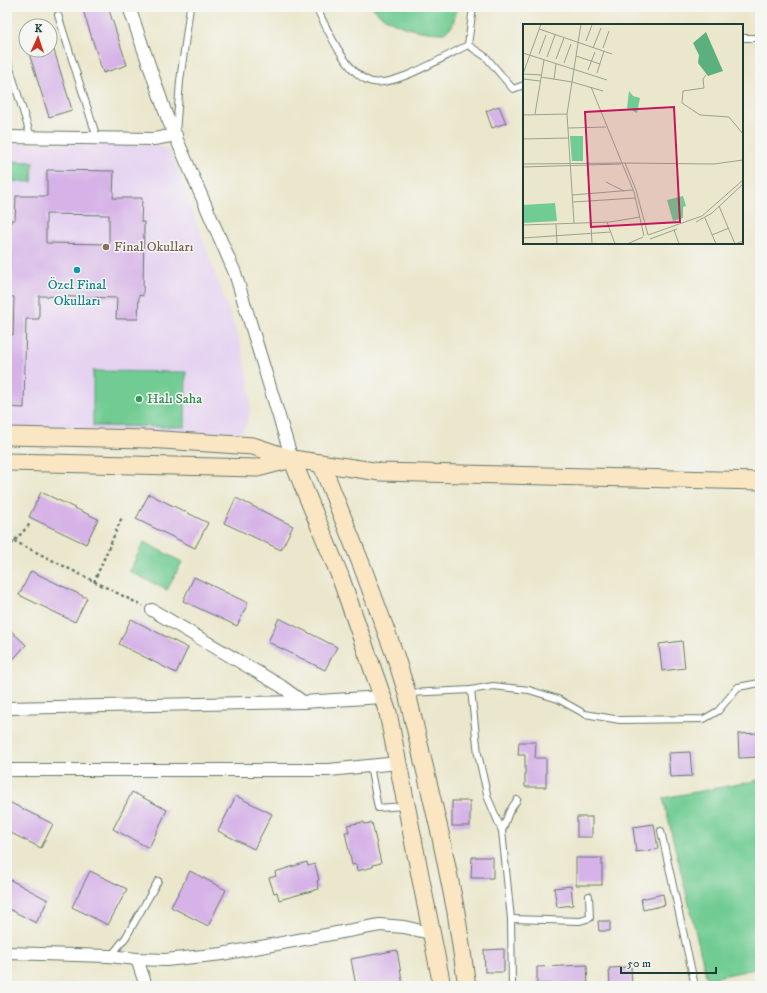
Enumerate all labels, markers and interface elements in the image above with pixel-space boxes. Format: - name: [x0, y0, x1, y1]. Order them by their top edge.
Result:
- north arrow: [18, 18, 58, 58]
- text: K: [34, 22, 43, 36]
- inset map: [523, 24, 743, 244]
- place label: Final Okulları: [114, 238, 194, 256]
- marker: Final Okulları: [101, 242, 111, 252]
- marker: Özel Final Okulları: [72, 265, 82, 275]
- place label: Özel Final Okulları: [48, 276, 107, 310]
- place label: Halı Saha: [147, 390, 202, 408]
- marker: Halı Saha: [134, 394, 144, 404]
- scale bar: [621, 949, 716, 975]
- text: 50 m: [627, 956, 651, 971]

